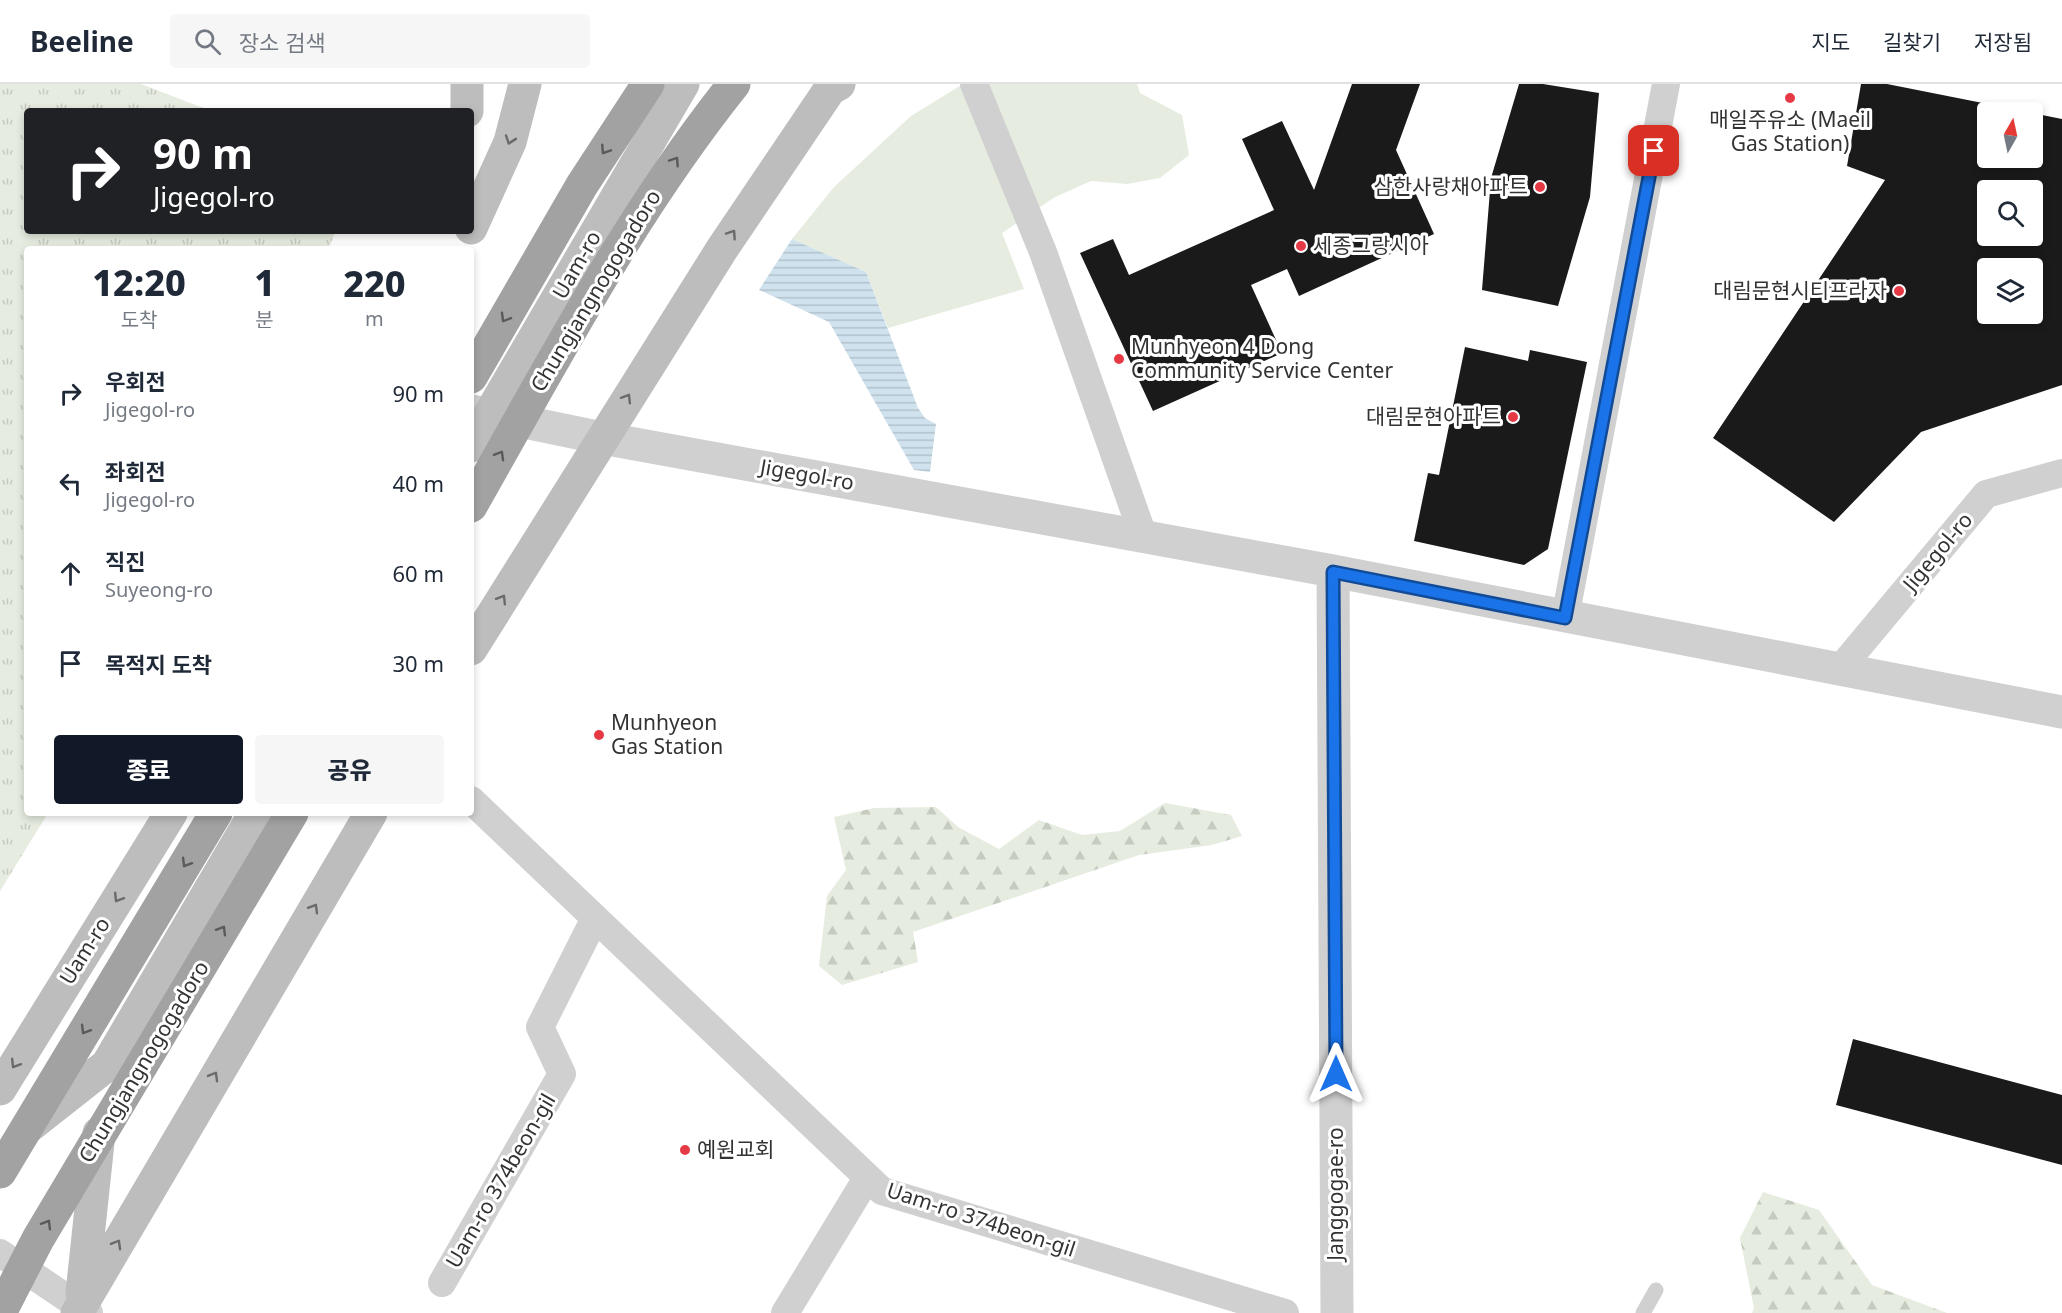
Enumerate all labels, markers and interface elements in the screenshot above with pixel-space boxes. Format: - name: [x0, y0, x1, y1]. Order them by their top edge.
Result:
- search box: [170, 14, 590, 68]
- text: Beeline: [30, 22, 134, 60]
- icon: search: [191, 25, 224, 58]
- text: 장소 검색: [239, 27, 325, 57]
- text: 지도: [1811, 28, 1850, 56]
- text: 길찾기: [1883, 28, 1941, 56]
- text: 저장됨: [1974, 28, 2032, 56]
- marker: 매일주유소 (Maeil Gas Station): [1783, 91, 1797, 105]
- north arrow: [1977, 102, 2043, 168]
- map controls: [1977, 102, 2043, 324]
- place label: 매일주유소 (Maeil Gas Station): [1709, 105, 1871, 157]
- text: 90 m: [153, 124, 253, 181]
- pin: [1628, 125, 1679, 176]
- icon: right: [54, 132, 132, 210]
- one-way arrow: [504, 134, 517, 145]
- icon: arrive: [1637, 134, 1670, 167]
- one-way arrow: [601, 144, 612, 155]
- one-way arrow: [667, 157, 679, 167]
- place label: 삼한사랑채아파트: [1373, 172, 1528, 200]
- text: Jigegol-ro: [153, 178, 275, 215]
- marker: 삼한사랑채아파트: [1533, 180, 1547, 194]
- button: search: [1977, 180, 2043, 246]
- street label: Chungjangnogogadoro: [524, 184, 667, 397]
- street label: Uam-ro: [545, 225, 607, 304]
- one-way arrow: [725, 229, 736, 240]
- place label: 세종그랑시아: [1313, 231, 1429, 259]
- marker: 세종그랑시아: [1294, 239, 1308, 253]
- text: 12:20: [92, 258, 186, 307]
- text: 1: [254, 258, 275, 307]
- button: layers: [1977, 258, 2043, 324]
- text: 220: [343, 259, 406, 308]
- place label: 대림문현시티프라자: [1713, 276, 1887, 304]
- marker: 대림문현시티프라자: [1892, 284, 1906, 298]
- text: m: [365, 305, 384, 332]
- text: 도착: [121, 306, 157, 333]
- text: 분: [255, 306, 274, 333]
- one-way arrow: [501, 312, 512, 322]
- place label: Munhyeon 4 Dong Community Service Center: [1131, 332, 1393, 384]
- marker: Munhyeon 4 Dong Community Service Center: [1112, 352, 1126, 366]
- text: 우회전: [105, 366, 166, 396]
- icon: right: [54, 377, 87, 410]
- text: 90 m: [393, 378, 444, 408]
- one-way arrow: [620, 394, 632, 404]
- text: Jigegol-ro: [105, 396, 195, 423]
- place label: 대림문현아파트: [1366, 402, 1501, 430]
- marker: 대림문현아파트: [1506, 410, 1520, 424]
- one-way arrow: [493, 451, 504, 461]
- street label: Jigegol-ro: [756, 452, 856, 496]
- text: 좌회전: [105, 456, 166, 486]
- icon: left: [54, 467, 87, 500]
- text: 40 m: [393, 468, 444, 498]
- text: Jigegol-ro: [105, 486, 195, 513]
- street label: Jigegol-ro: [1895, 506, 1978, 598]
- text: 직진: [105, 546, 145, 576]
- icon: ahead: [54, 557, 87, 590]
- text: 60 m: [393, 558, 444, 588]
- text: Suyeong-ro: [105, 576, 213, 603]
- one-way arrow: [494, 595, 506, 605]
- icon: arrive: [54, 647, 87, 680]
- text: 30 m: [393, 648, 444, 678]
- text: 목적지 도착: [105, 649, 212, 679]
- place label: Munhyeon Gas Station: [611, 708, 723, 760]
- marker: Munhyeon Gas Station: [592, 728, 606, 742]
- button: 종료: [54, 735, 243, 804]
- button: 공유: [255, 735, 444, 804]
- one-way arrow: [181, 857, 193, 867]
- one-way arrow: [114, 892, 125, 903]
- one-way arrow: [307, 904, 318, 914]
- street label: Uam-ro: [53, 911, 116, 989]
- one-way arrow: [215, 926, 226, 936]
- street label: Chungjangnogogadoro: [72, 955, 215, 1168]
- one-way arrow: [81, 1024, 92, 1034]
- position arrow: [1304, 1042, 1368, 1106]
- one-way arrow: [11, 1058, 23, 1068]
- one-way arrow: [207, 1072, 219, 1082]
- street label: Uam-ro 374beon-gil: [439, 1088, 561, 1273]
- street label: Janggogae-ro: [1321, 1127, 1349, 1263]
- place label: 예원교회: [697, 1135, 774, 1163]
- marker: 예원교회: [678, 1143, 692, 1157]
- street label: Uam-ro 374beon-gil: [883, 1175, 1079, 1263]
- one-way arrow: [39, 1220, 51, 1230]
- one-way arrow: [109, 1240, 121, 1250]

